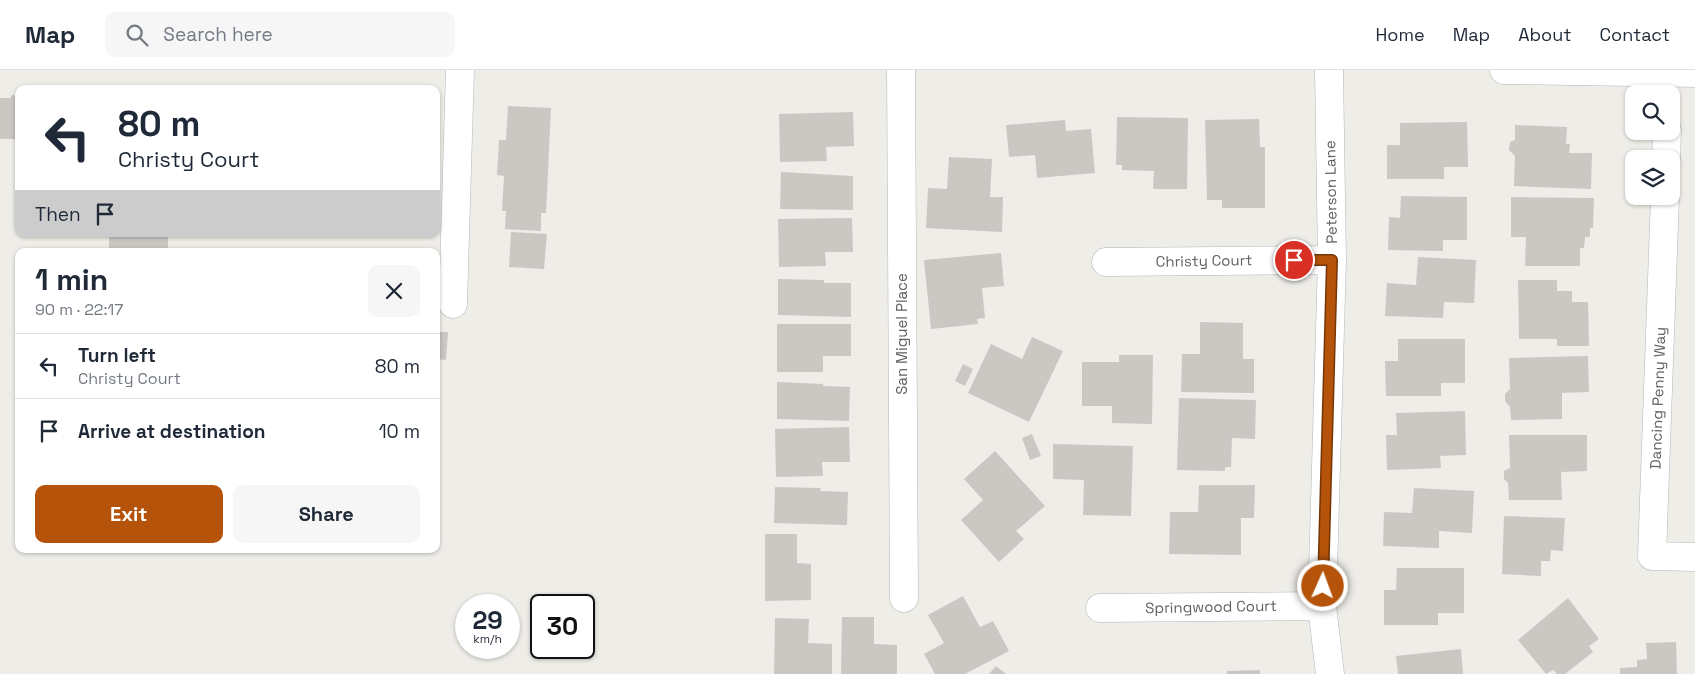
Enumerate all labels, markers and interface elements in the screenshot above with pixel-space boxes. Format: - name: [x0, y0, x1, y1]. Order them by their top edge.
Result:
- search box: [105, 12, 455, 57]
- text: Map: [25, 19, 75, 50]
- icon: search: [123, 21, 151, 49]
- text: Search here: [163, 22, 273, 47]
- text: Home: [1376, 23, 1425, 46]
- text: Map: [1453, 23, 1490, 46]
- text: About: [1518, 23, 1572, 46]
- text: Contact: [1600, 23, 1670, 46]
- map controls: [1625, 85, 1680, 205]
- button: search: [1625, 85, 1680, 140]
- text: 80 m: [118, 102, 200, 146]
- icon: left: [35, 105, 100, 170]
- street label: Peterson Lane: [1320, 140, 1341, 244]
- text: Christy Court: [118, 145, 259, 173]
- button: layers: [1625, 150, 1680, 205]
- icon: arrive: [91, 200, 119, 228]
- text: Then: [35, 202, 81, 227]
- pin: [1273, 239, 1315, 281]
- icon: arrive: [1280, 246, 1308, 274]
- street label: Christy Court: [1156, 250, 1252, 271]
- text: 1 min: [35, 260, 108, 299]
- button: close: [368, 265, 420, 317]
- street label: San Miguel Place: [892, 273, 911, 395]
- text: 90 m · 22:17: [35, 299, 123, 320]
- street label: Dancing Penny Way: [1646, 326, 1669, 470]
- text: Turn left: [78, 343, 156, 368]
- icon: left: [35, 352, 63, 380]
- text: 80 m: [375, 354, 420, 379]
- text: Christy Court: [78, 368, 181, 389]
- icon: arrive: [35, 417, 63, 445]
- text: Arrive at destination: [78, 419, 266, 444]
- text: 10 m: [379, 419, 420, 444]
- button: Exit: [35, 485, 223, 543]
- button: Share: [233, 485, 420, 543]
- position arrow: [1296, 559, 1348, 611]
- speed limit sign: 30: [530, 594, 595, 659]
- street label: Springwood Court: [1145, 596, 1277, 617]
- text: 29: [472, 604, 503, 636]
- text: km/h: [473, 631, 502, 647]

